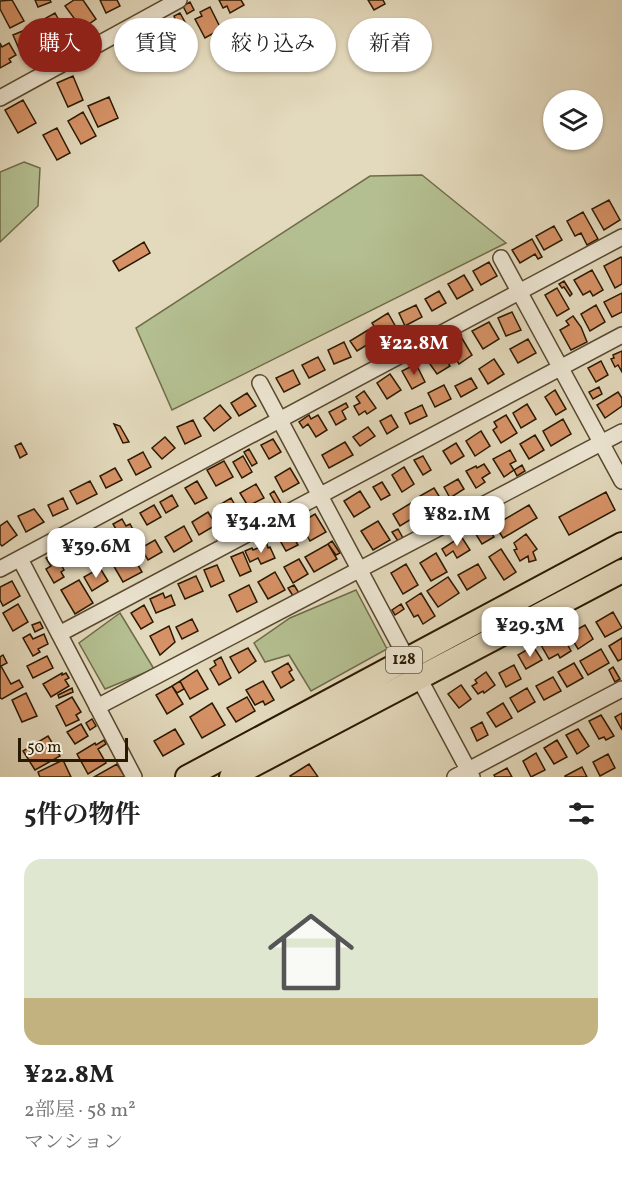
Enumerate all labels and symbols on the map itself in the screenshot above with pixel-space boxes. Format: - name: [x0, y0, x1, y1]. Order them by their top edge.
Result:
- pin: ¥22.8M: [365, 325, 463, 376]
- pin: ¥82.1M: [408, 496, 506, 547]
- pin: ¥34.2M: [212, 503, 310, 554]
- pin: ¥39.6M: [47, 528, 145, 579]
- pin: ¥29.3M: [481, 607, 579, 658]
- road number: 128: [386, 647, 422, 673]
- scale bar: [18, 735, 128, 762]

